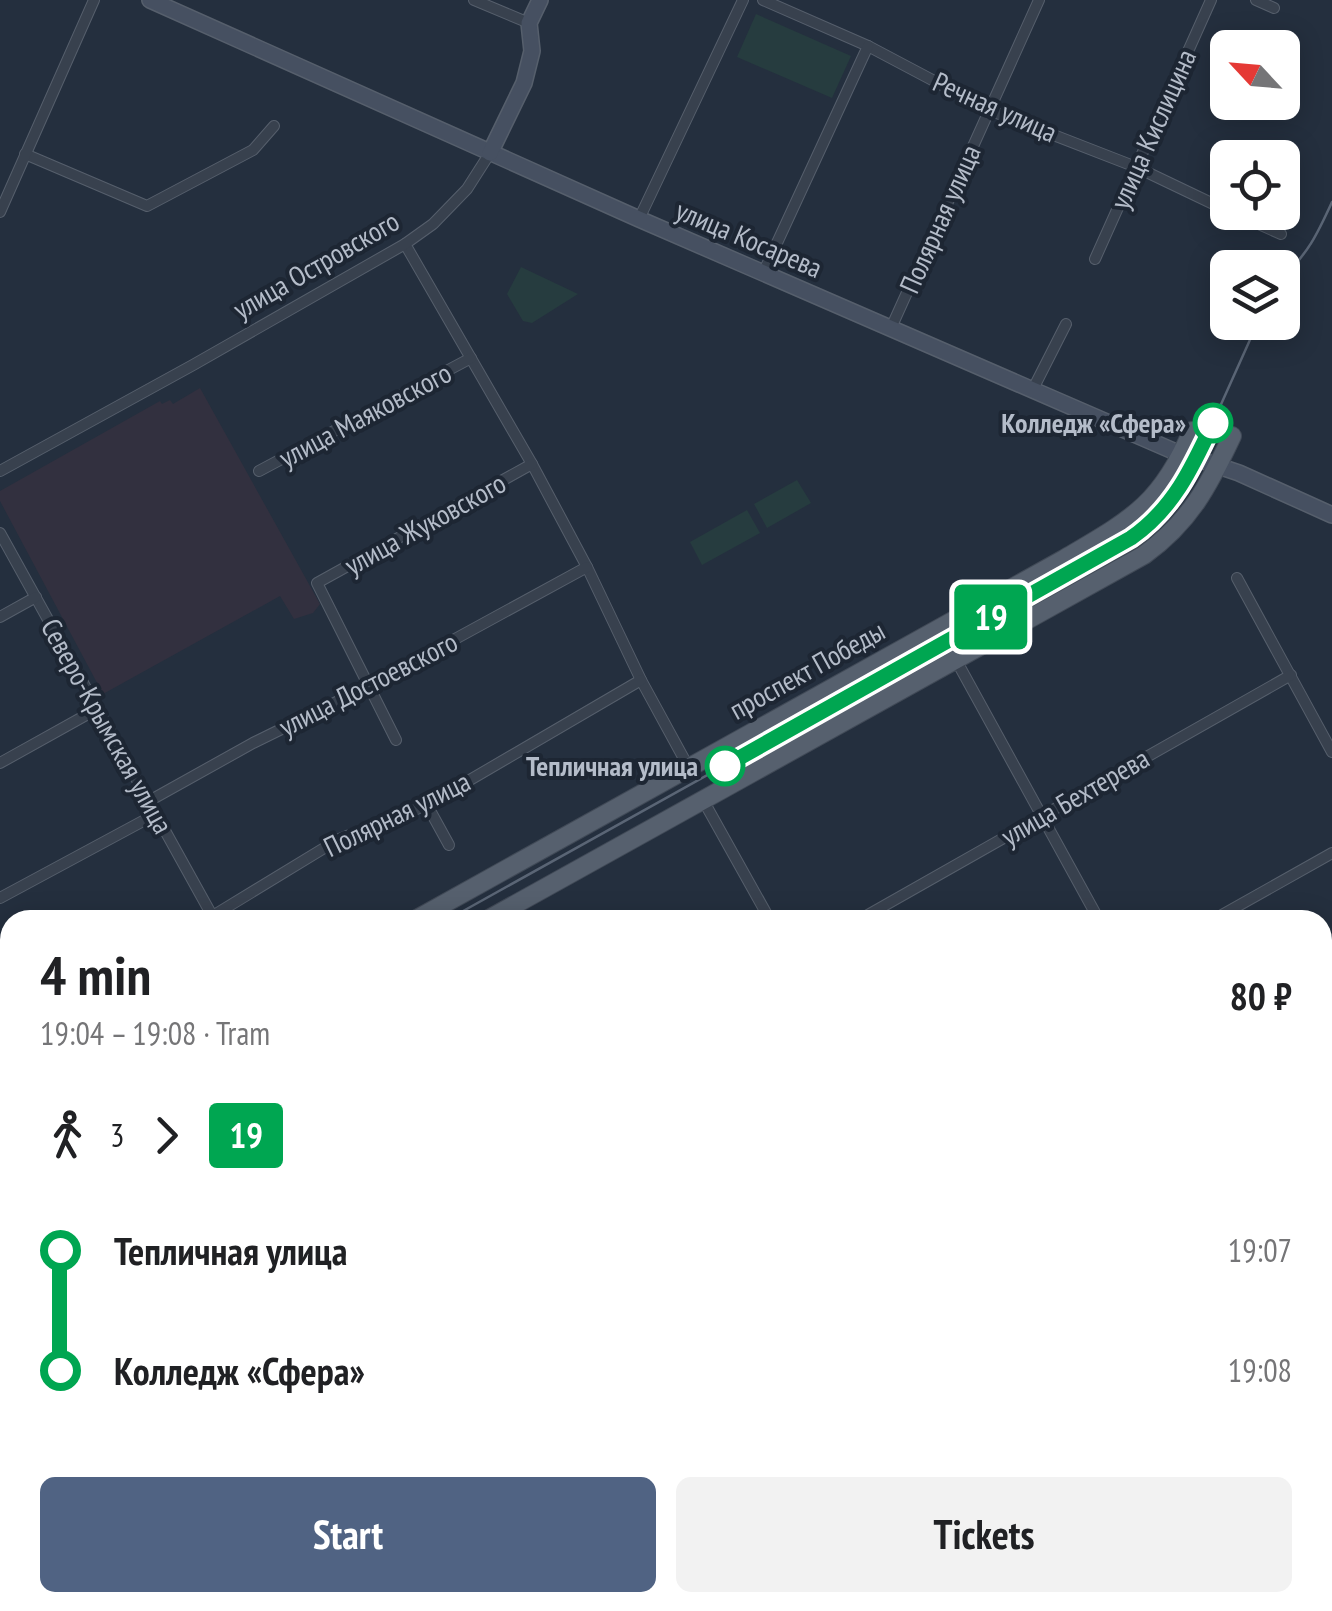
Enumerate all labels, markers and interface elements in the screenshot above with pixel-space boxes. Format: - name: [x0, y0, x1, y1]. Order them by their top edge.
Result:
- north arrow: [1210, 30, 1300, 120]
- map controls: [1210, 30, 1300, 340]
- street label: улица Кислицина: [1101, 43, 1204, 214]
- street label: Речная улица: [927, 63, 1063, 150]
- street label: Полярная улица: [890, 139, 989, 299]
- button: locate: [1210, 140, 1300, 230]
- street label: улица Косарева: [670, 191, 828, 286]
- street label: улица Островского: [226, 202, 405, 327]
- button: layers: [1210, 250, 1300, 340]
- street label: улица Маяковского: [272, 354, 457, 475]
- place label: Колледж «Сфера»: [1001, 404, 1186, 441]
- marker: Колледж «Сфера»: [1194, 404, 1232, 442]
- street label: улица Жуковского: [338, 464, 512, 583]
- line badge: 19: [946, 584, 1036, 650]
- text: 19: [974, 594, 1008, 640]
- street label: Северо-Крымская улица: [33, 612, 182, 840]
- street label: проспект Победы: [722, 612, 891, 728]
- street label: улица Достоевского: [272, 623, 463, 744]
- street label: улица Бехтерева: [994, 739, 1155, 854]
- place label: Тепличная улица: [526, 747, 698, 784]
- marker: Тепличная улица: [706, 747, 744, 785]
- street label: Полярная улица: [317, 762, 476, 865]
- text: 4 min: [40, 939, 151, 1010]
- text: 80 ₽: [1230, 971, 1292, 1020]
- text: 19:04 – 19:08 · Tram: [40, 1012, 270, 1054]
- icon: walk: [40, 1108, 95, 1163]
- icon: forward: [139, 1108, 194, 1163]
- text: 19: [229, 1112, 263, 1158]
- text: 3: [110, 1114, 124, 1156]
- text: Тепличная улица: [114, 1226, 347, 1275]
- text: 19:07: [1228, 1229, 1292, 1271]
- text: Колледж «Сфера»: [114, 1346, 365, 1395]
- text: 19:08: [1228, 1349, 1292, 1391]
- button: Start: [40, 1477, 656, 1592]
- button: Tickets: [676, 1477, 1292, 1592]

